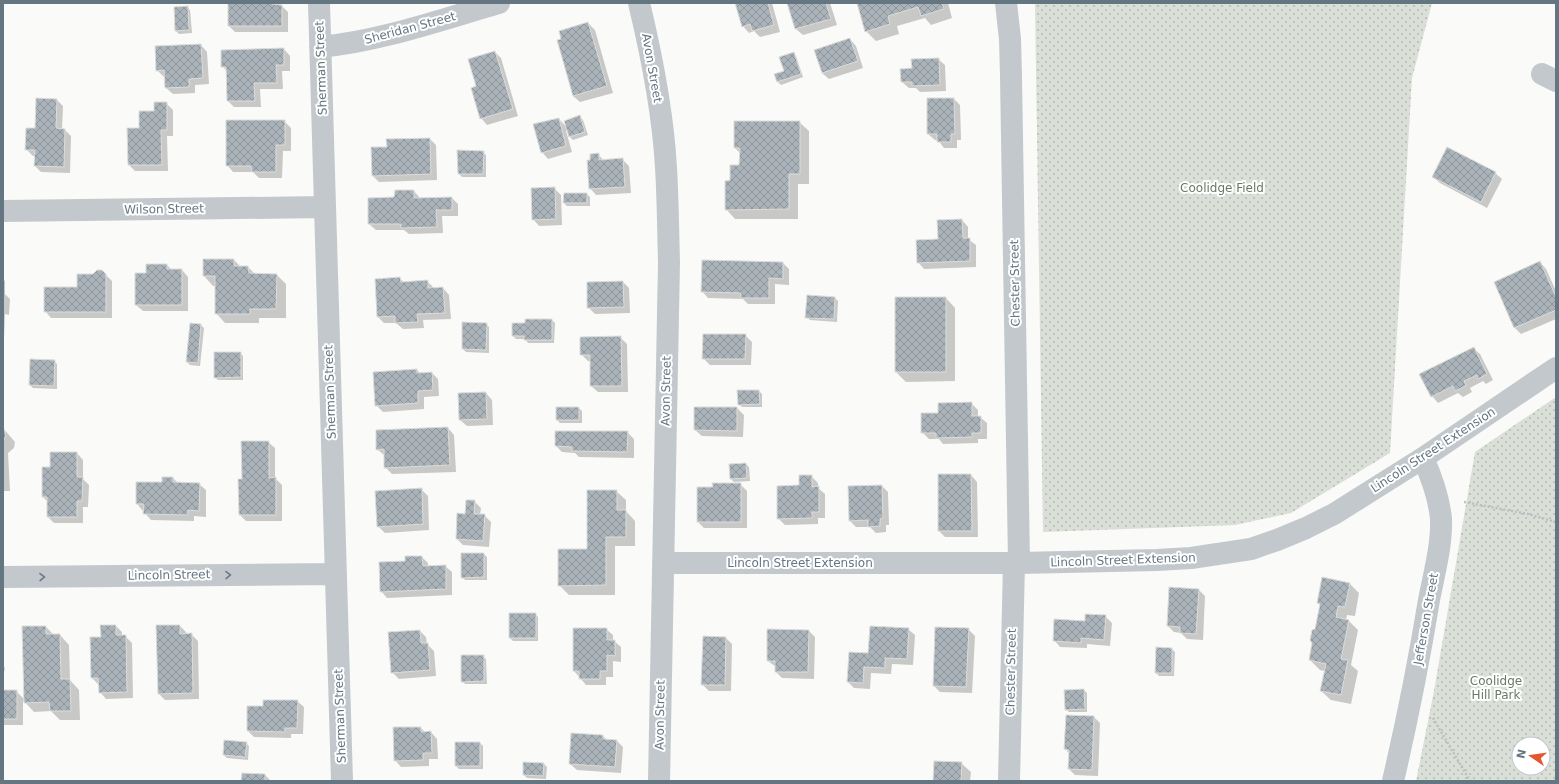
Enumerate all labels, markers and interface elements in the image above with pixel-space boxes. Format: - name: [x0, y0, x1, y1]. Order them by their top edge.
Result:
- street label: Sheridan Street: [363, 9, 457, 47]
- street label: Sherman Street: [312, 20, 330, 115]
- street label: Avon Street: [639, 32, 665, 104]
- park label: Coolidge Field: [1180, 181, 1264, 195]
- street label: Wilson Street: [124, 201, 204, 217]
- street label: Chester Street: [1007, 239, 1023, 327]
- street label: Sherman Street: [321, 344, 339, 439]
- street label: Avon Street: [658, 356, 674, 426]
- street label: Lincoln Street Extension: [1368, 405, 1498, 495]
- street label: Lincoln Street Extension: [1050, 550, 1196, 570]
- street label: Lincoln Street Extension: [727, 556, 873, 570]
- street label: Lincoln Street: [127, 567, 211, 583]
- one-way arrow: [225, 571, 231, 579]
- street label: Jefferson Street: [1411, 572, 1441, 667]
- one-way arrow: [39, 573, 45, 581]
- street label: Chester Street: [1003, 628, 1019, 716]
- street label: Sherman Street: [331, 668, 349, 763]
- park label: Coolidge Hill Park: [1470, 674, 1522, 702]
- street label: Avon Street: [652, 680, 668, 750]
- north arrow: [1511, 736, 1551, 776]
- text: N: [1514, 748, 1529, 760]

